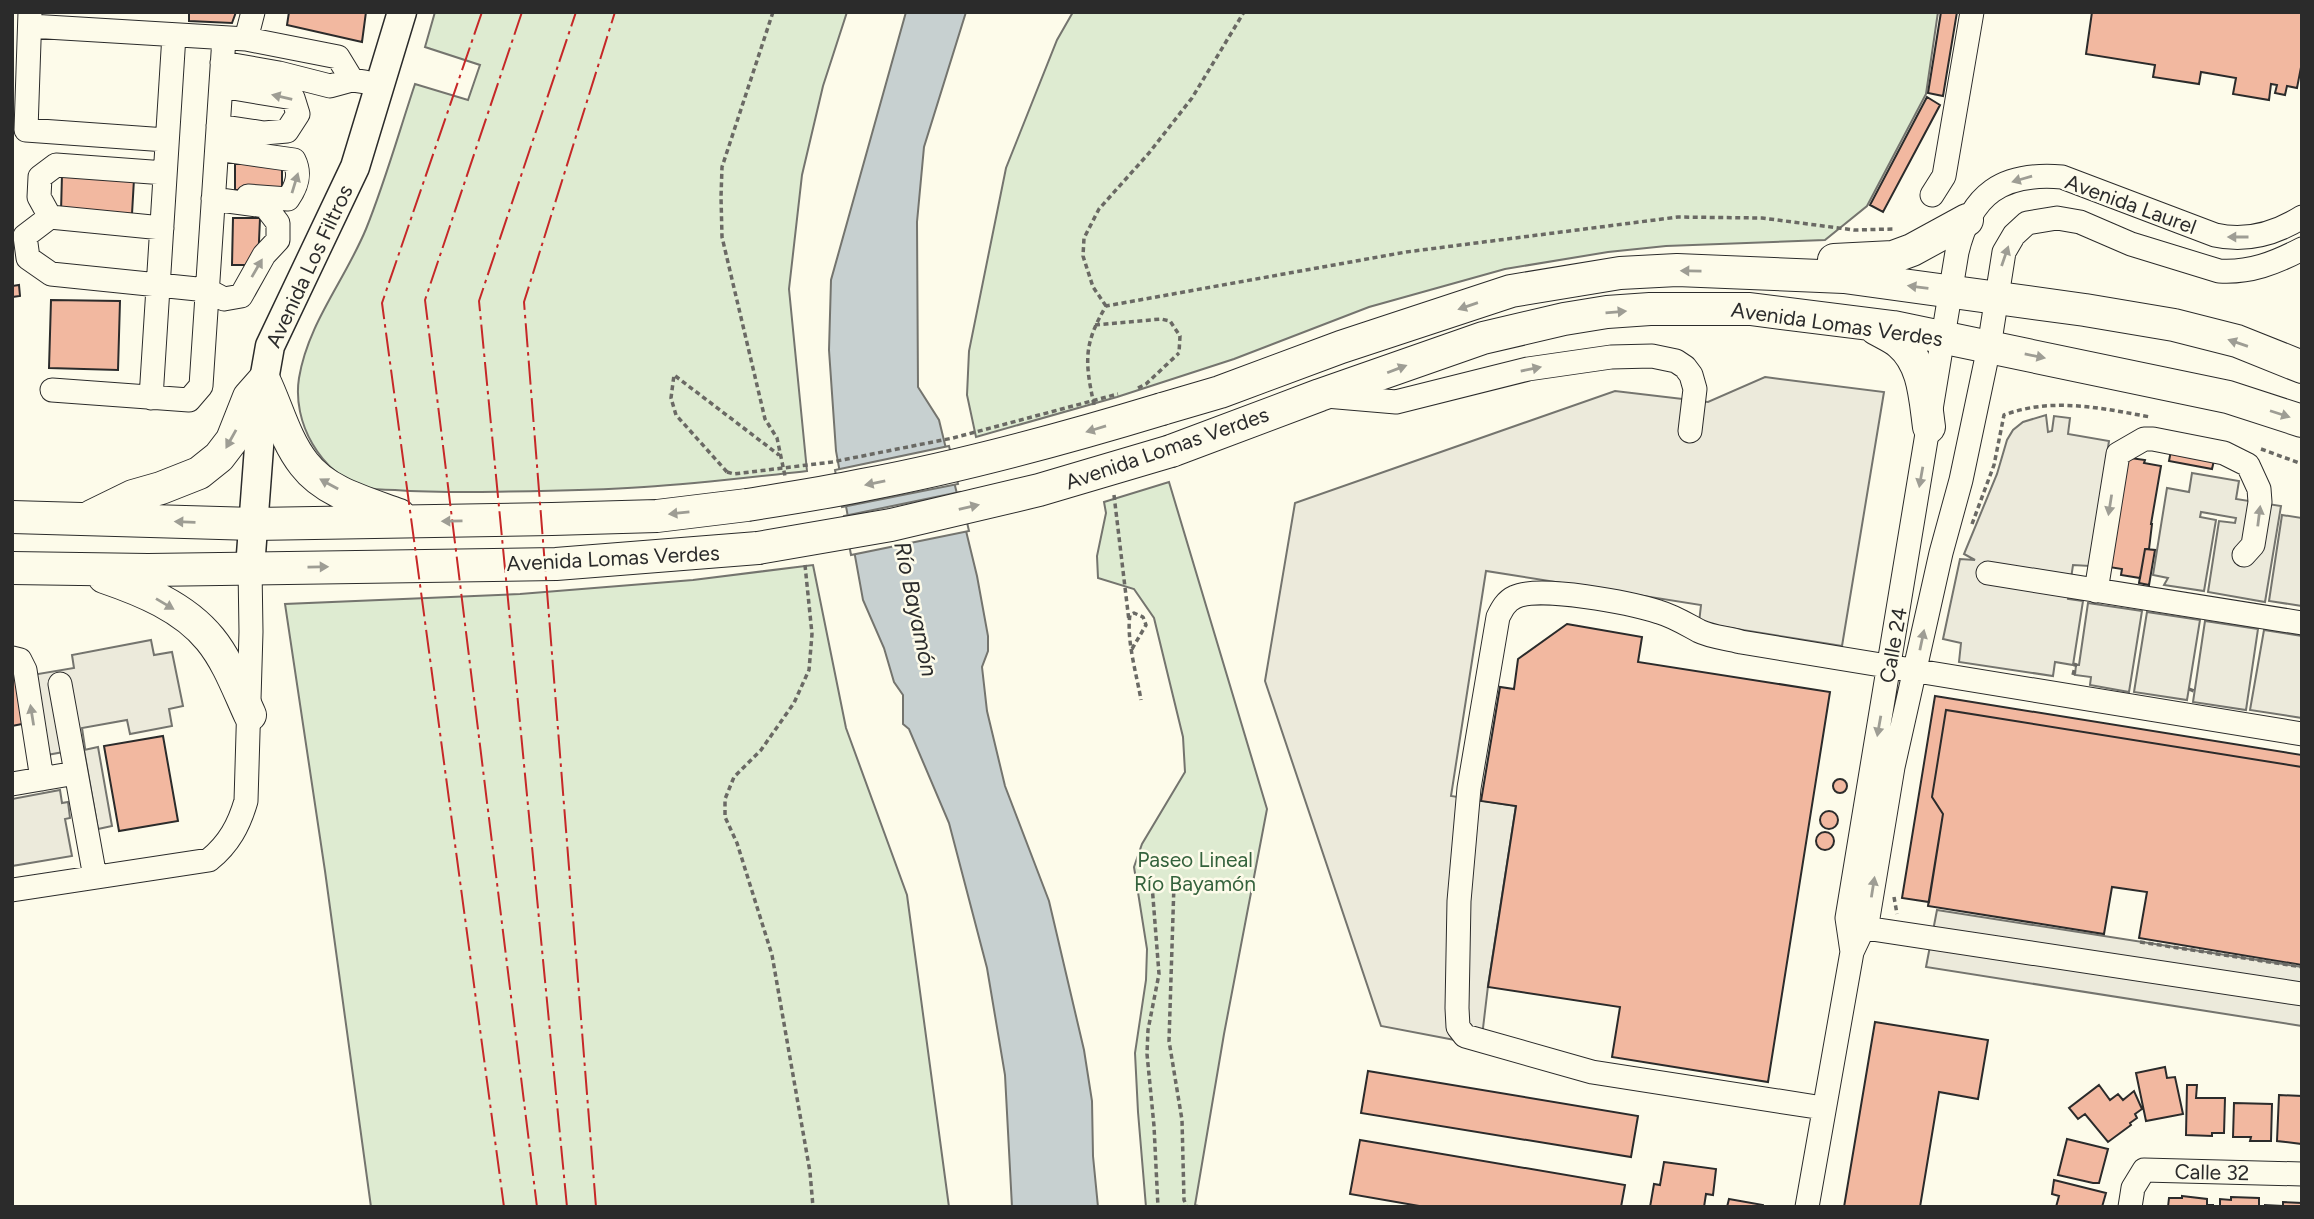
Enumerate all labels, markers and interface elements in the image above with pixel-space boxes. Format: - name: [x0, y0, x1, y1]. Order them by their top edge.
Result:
- one-way arrow: [270, 91, 292, 102]
- street label: Avenida Laurel: [2062, 169, 2200, 239]
- one-way arrow: [290, 172, 300, 193]
- one-way arrow: [2011, 175, 2032, 185]
- street label: Avenida Los Filtros: [260, 181, 358, 351]
- one-way arrow: [2227, 231, 2249, 243]
- one-way arrow: [2000, 245, 2011, 266]
- one-way arrow: [251, 258, 263, 278]
- one-way arrow: [1680, 265, 1702, 277]
- one-way arrow: [1907, 281, 1929, 292]
- street label: Avenida Lomas Verdes: [1730, 297, 1944, 351]
- one-way arrow: [1457, 301, 1478, 311]
- one-way arrow: [1605, 306, 1627, 317]
- one-way arrow: [2228, 337, 2249, 347]
- one-way arrow: [2024, 351, 2046, 362]
- one-way arrow: [1386, 363, 1407, 374]
- one-way arrow: [1520, 363, 1542, 374]
- street label: Avenida Lomas Verdes: [1062, 401, 1272, 495]
- one-way arrow: [2270, 409, 2291, 419]
- one-way arrow: [1086, 424, 1107, 434]
- one-way arrow: [225, 429, 237, 449]
- one-way arrow: [1915, 467, 1926, 489]
- one-way arrow: [864, 477, 886, 488]
- one-way arrow: [319, 478, 339, 490]
- one-way arrow: [2104, 494, 2115, 516]
- one-way arrow: [958, 501, 980, 512]
- one-way arrow: [2253, 505, 2264, 527]
- one-way arrow: [668, 508, 690, 519]
- one-way arrow: [441, 515, 463, 526]
- one-way arrow: [174, 516, 196, 527]
- water label: Río Bayamón: [888, 539, 944, 679]
- street label: Avenida Lomas Verdes: [506, 540, 720, 576]
- one-way arrow: [307, 561, 329, 573]
- one-way arrow: [155, 597, 174, 610]
- street label: Calle 24: [1874, 605, 1912, 685]
- one-way arrow: [1916, 629, 1927, 651]
- one-way arrow: [26, 704, 37, 726]
- one-way arrow: [1873, 715, 1884, 737]
- park label: Paseo Lineal Río Bayamón: [1134, 847, 1256, 896]
- one-way arrow: [1868, 876, 1879, 898]
- street label: Calle 32: [2174, 1159, 2250, 1185]

